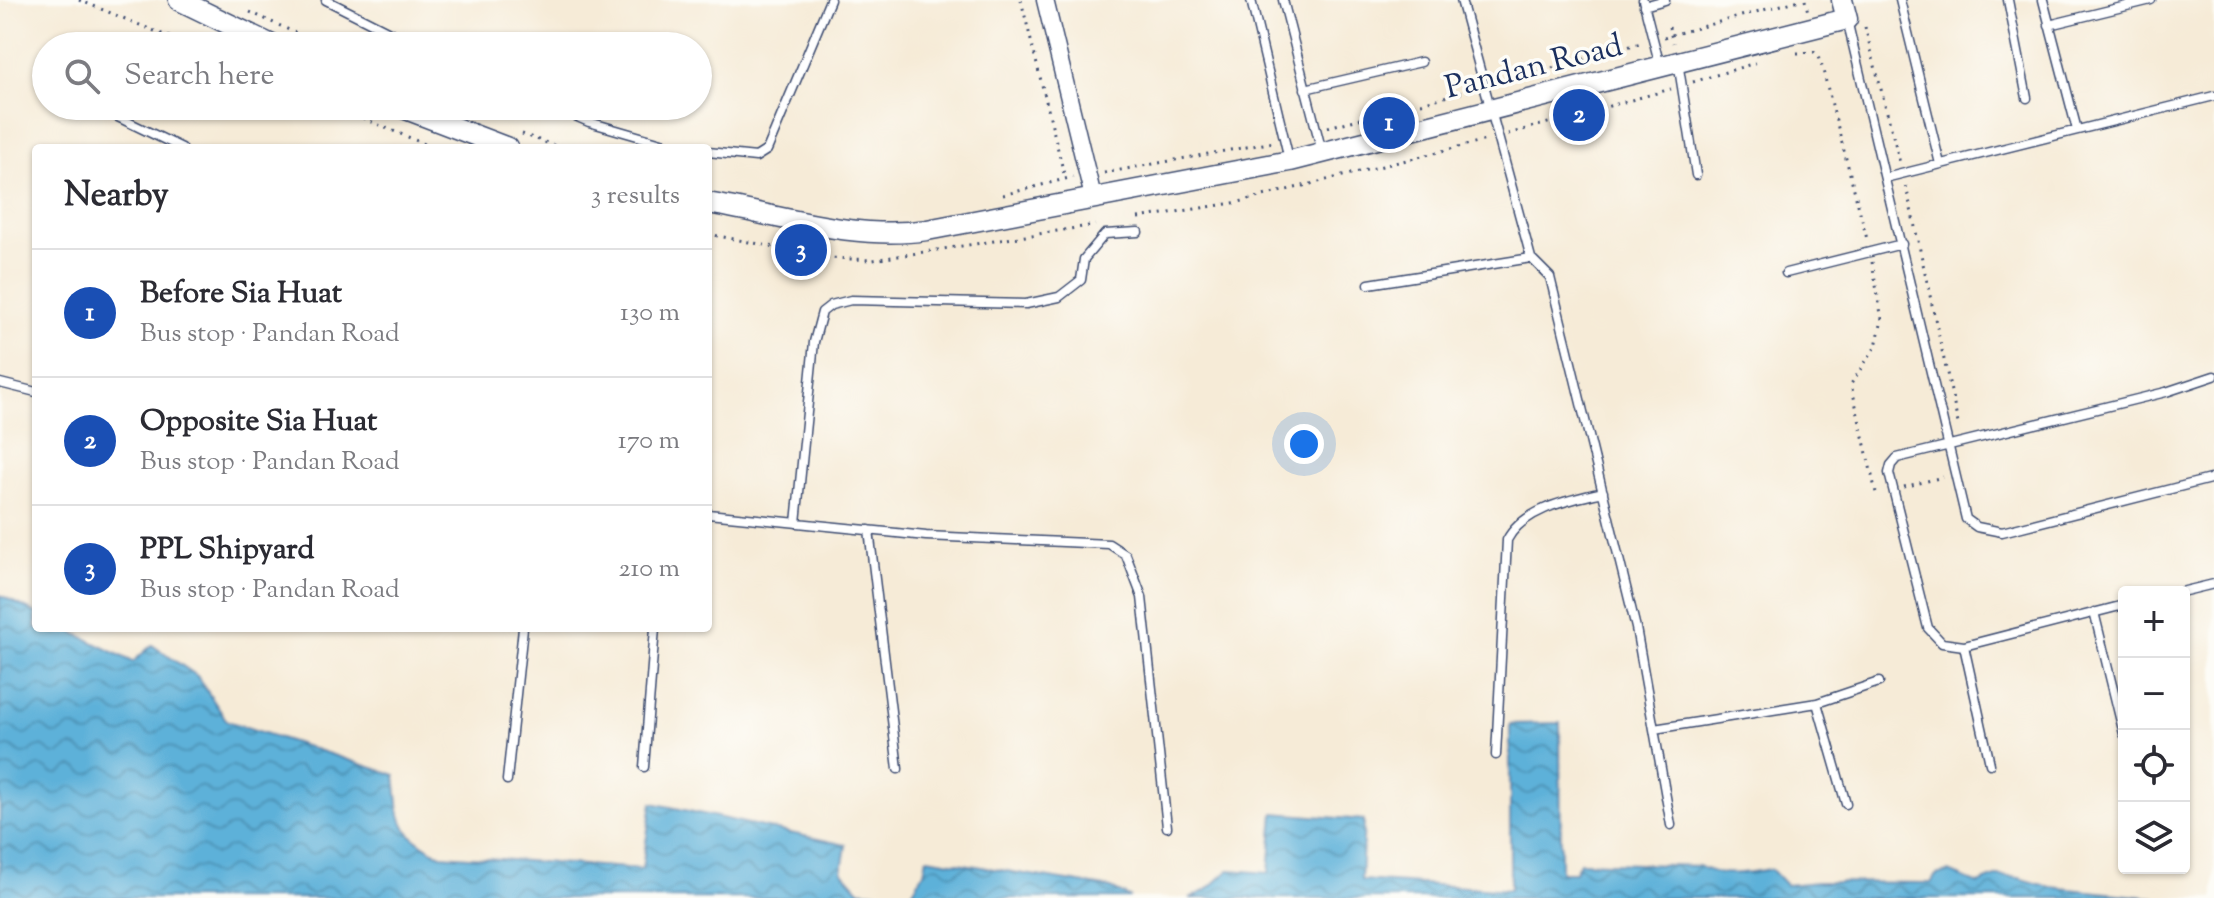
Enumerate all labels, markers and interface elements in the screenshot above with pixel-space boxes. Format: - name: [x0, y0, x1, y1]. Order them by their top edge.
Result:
- street label: Pandan Road: [1440, 24, 1628, 112]
- search box: [32, 32, 712, 120]
- icon: search: [60, 54, 104, 98]
- text: Search here: [124, 55, 274, 98]
- pin: 2: [1553, 85, 1605, 145]
- pin: 1: [1363, 93, 1415, 153]
- text: Nearby: [64, 172, 169, 221]
- text: 3 results: [591, 178, 680, 215]
- pin: 3: [775, 220, 827, 280]
- text: Before Sia Huat: [140, 273, 342, 316]
- text: 1: [86, 295, 94, 332]
- text: 130 m: [620, 295, 680, 332]
- text: Bus stop · Pandan Road: [140, 316, 400, 353]
- text: Opposite Sia Huat: [140, 401, 377, 444]
- text: 2: [84, 423, 96, 460]
- text: 170 m: [618, 423, 680, 460]
- your location: [1284, 424, 1324, 464]
- text: Bus stop · Pandan Road: [140, 444, 400, 481]
- text: PPL Shipyard: [140, 529, 315, 572]
- text: 3: [85, 551, 95, 588]
- text: 210 m: [618, 551, 680, 588]
- text: Bus stop · Pandan Road: [140, 572, 400, 609]
- map controls: [2118, 586, 2190, 874]
- button: +: [2118, 586, 2190, 658]
- button: −: [2118, 658, 2190, 730]
- button: locate: [2118, 730, 2190, 802]
- button: layers: [2118, 802, 2190, 874]

